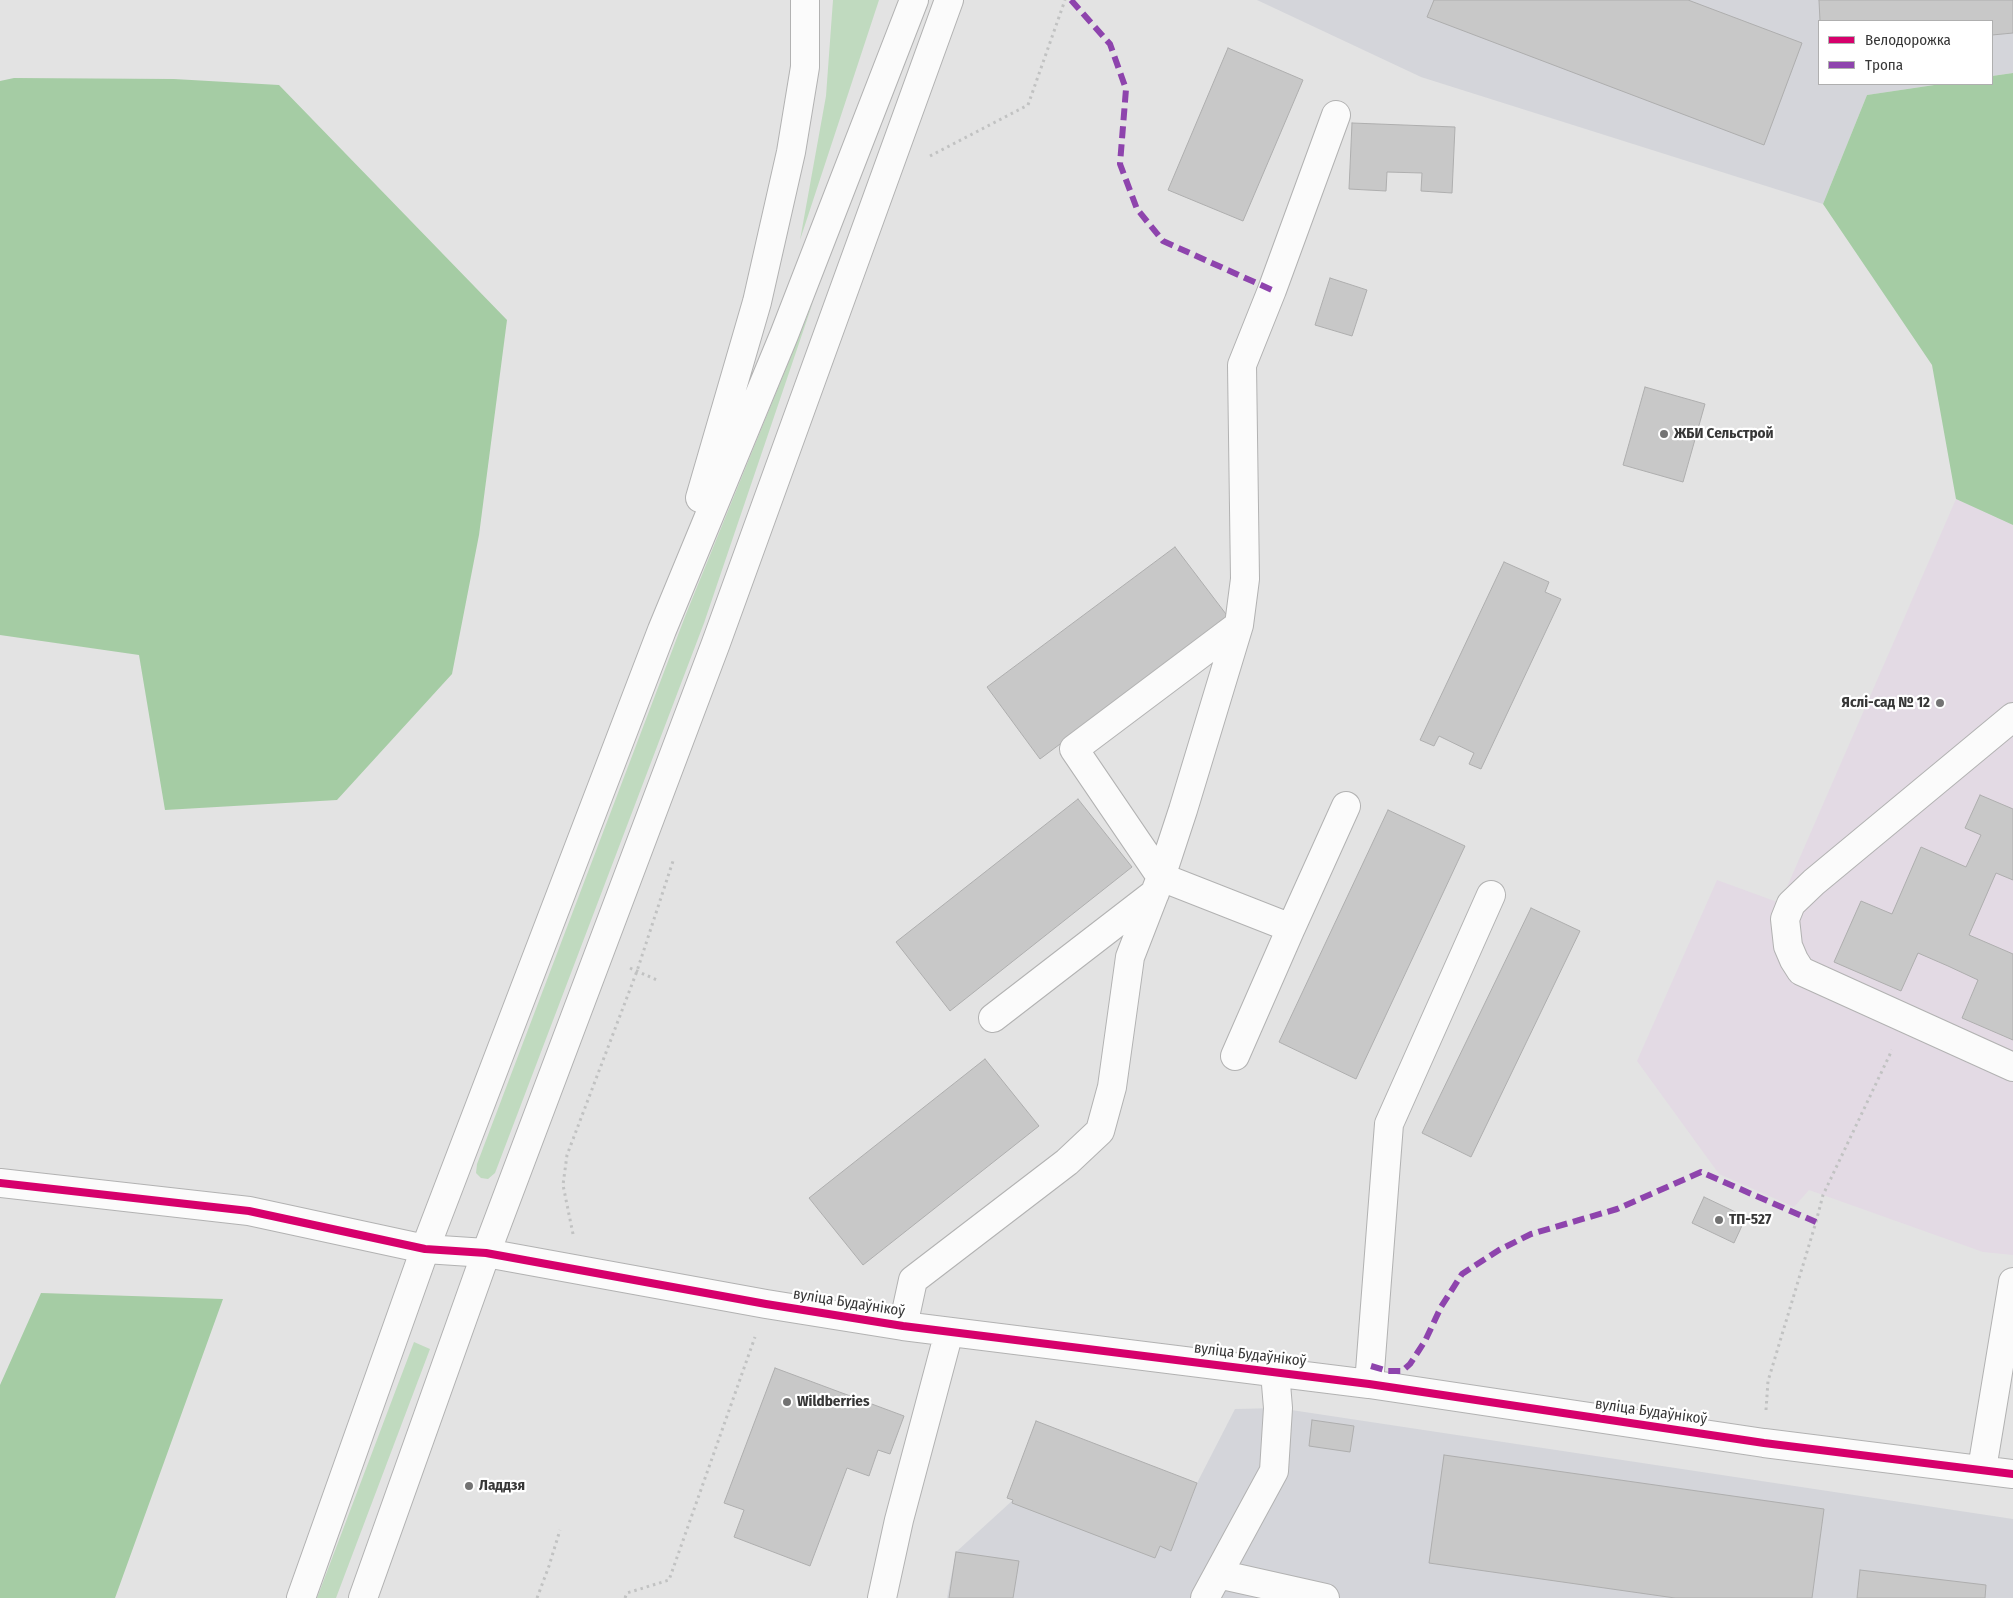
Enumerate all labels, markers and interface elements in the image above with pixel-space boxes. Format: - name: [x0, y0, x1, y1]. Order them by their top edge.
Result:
- legend: [1818, 20, 1993, 85]
- text: Велодорожка: [1865, 31, 1951, 49]
- text: Тропа: [1865, 56, 1903, 74]
- place label: ЖБИ Сельстрой: [1674, 425, 1774, 443]
- marker: ЖБИ Сельстрой: [1658, 428, 1670, 440]
- place label: Яслі-сад № 12: [1842, 694, 1930, 712]
- marker: Яслі-сад № 12: [1934, 697, 1946, 709]
- place label: ТП-527: [1729, 1211, 1771, 1229]
- marker: ТП-527: [1713, 1214, 1725, 1226]
- street label: вуліца Будаўнікоў: [792, 1285, 906, 1321]
- street label: вуліца Будаўнікоў: [1193, 1339, 1307, 1371]
- place label: Wildberries: [797, 1393, 869, 1411]
- street label: вуліца Будаўнікоў: [1594, 1395, 1708, 1429]
- marker: Wildberries: [781, 1396, 793, 1408]
- place label: Ладдзя: [479, 1477, 525, 1495]
- marker: Ладдзя: [463, 1480, 475, 1492]

